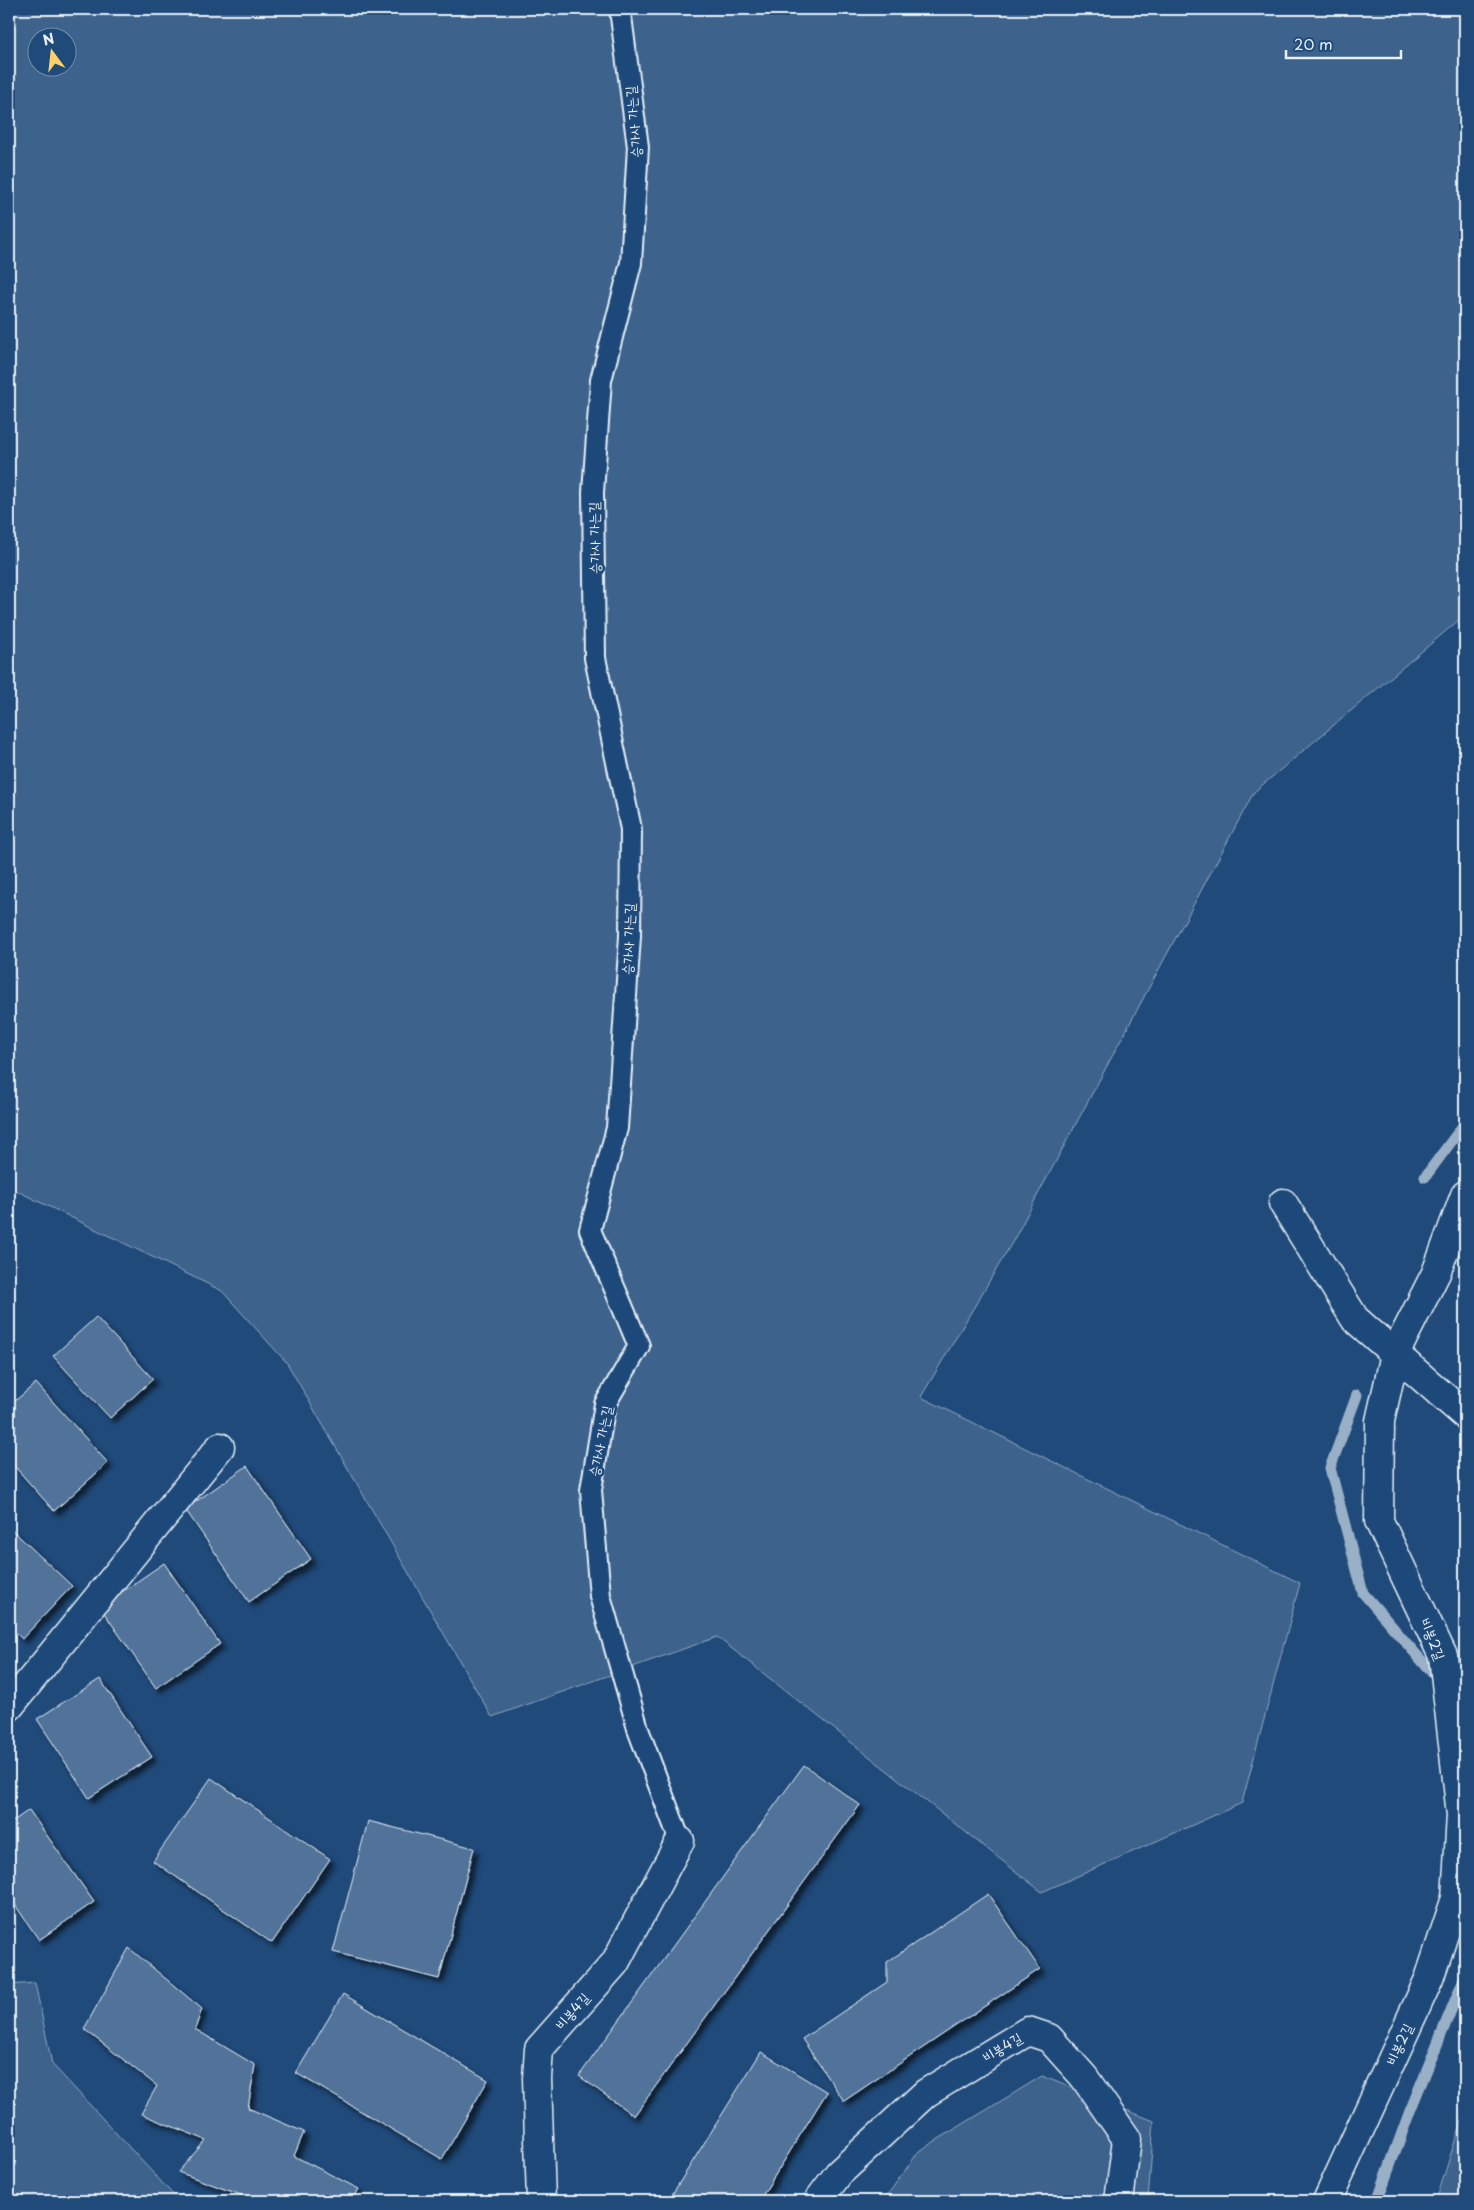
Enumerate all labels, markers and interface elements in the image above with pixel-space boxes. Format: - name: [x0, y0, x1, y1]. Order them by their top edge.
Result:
- text: N: [40, 27, 57, 51]
- north arrow: [28, 28, 78, 78]
- scale bar: [1286, 28, 1402, 60]
- text: 20 m: [1294, 32, 1333, 55]
- street label: 승가사 가는길: [619, 84, 647, 159]
- street label: 승가사 가는길: [583, 501, 605, 574]
- street label: 승가사 가는길: [616, 902, 640, 975]
- street label: 승가사 가는길: [583, 1403, 617, 1478]
- street label: 비봉2길: [1415, 1615, 1451, 1664]
- street label: 비봉4길: [550, 1987, 595, 2034]
- street label: 비봉2길: [1380, 2019, 1418, 2068]
- street label: 비봉4길: [978, 2027, 1026, 2067]

